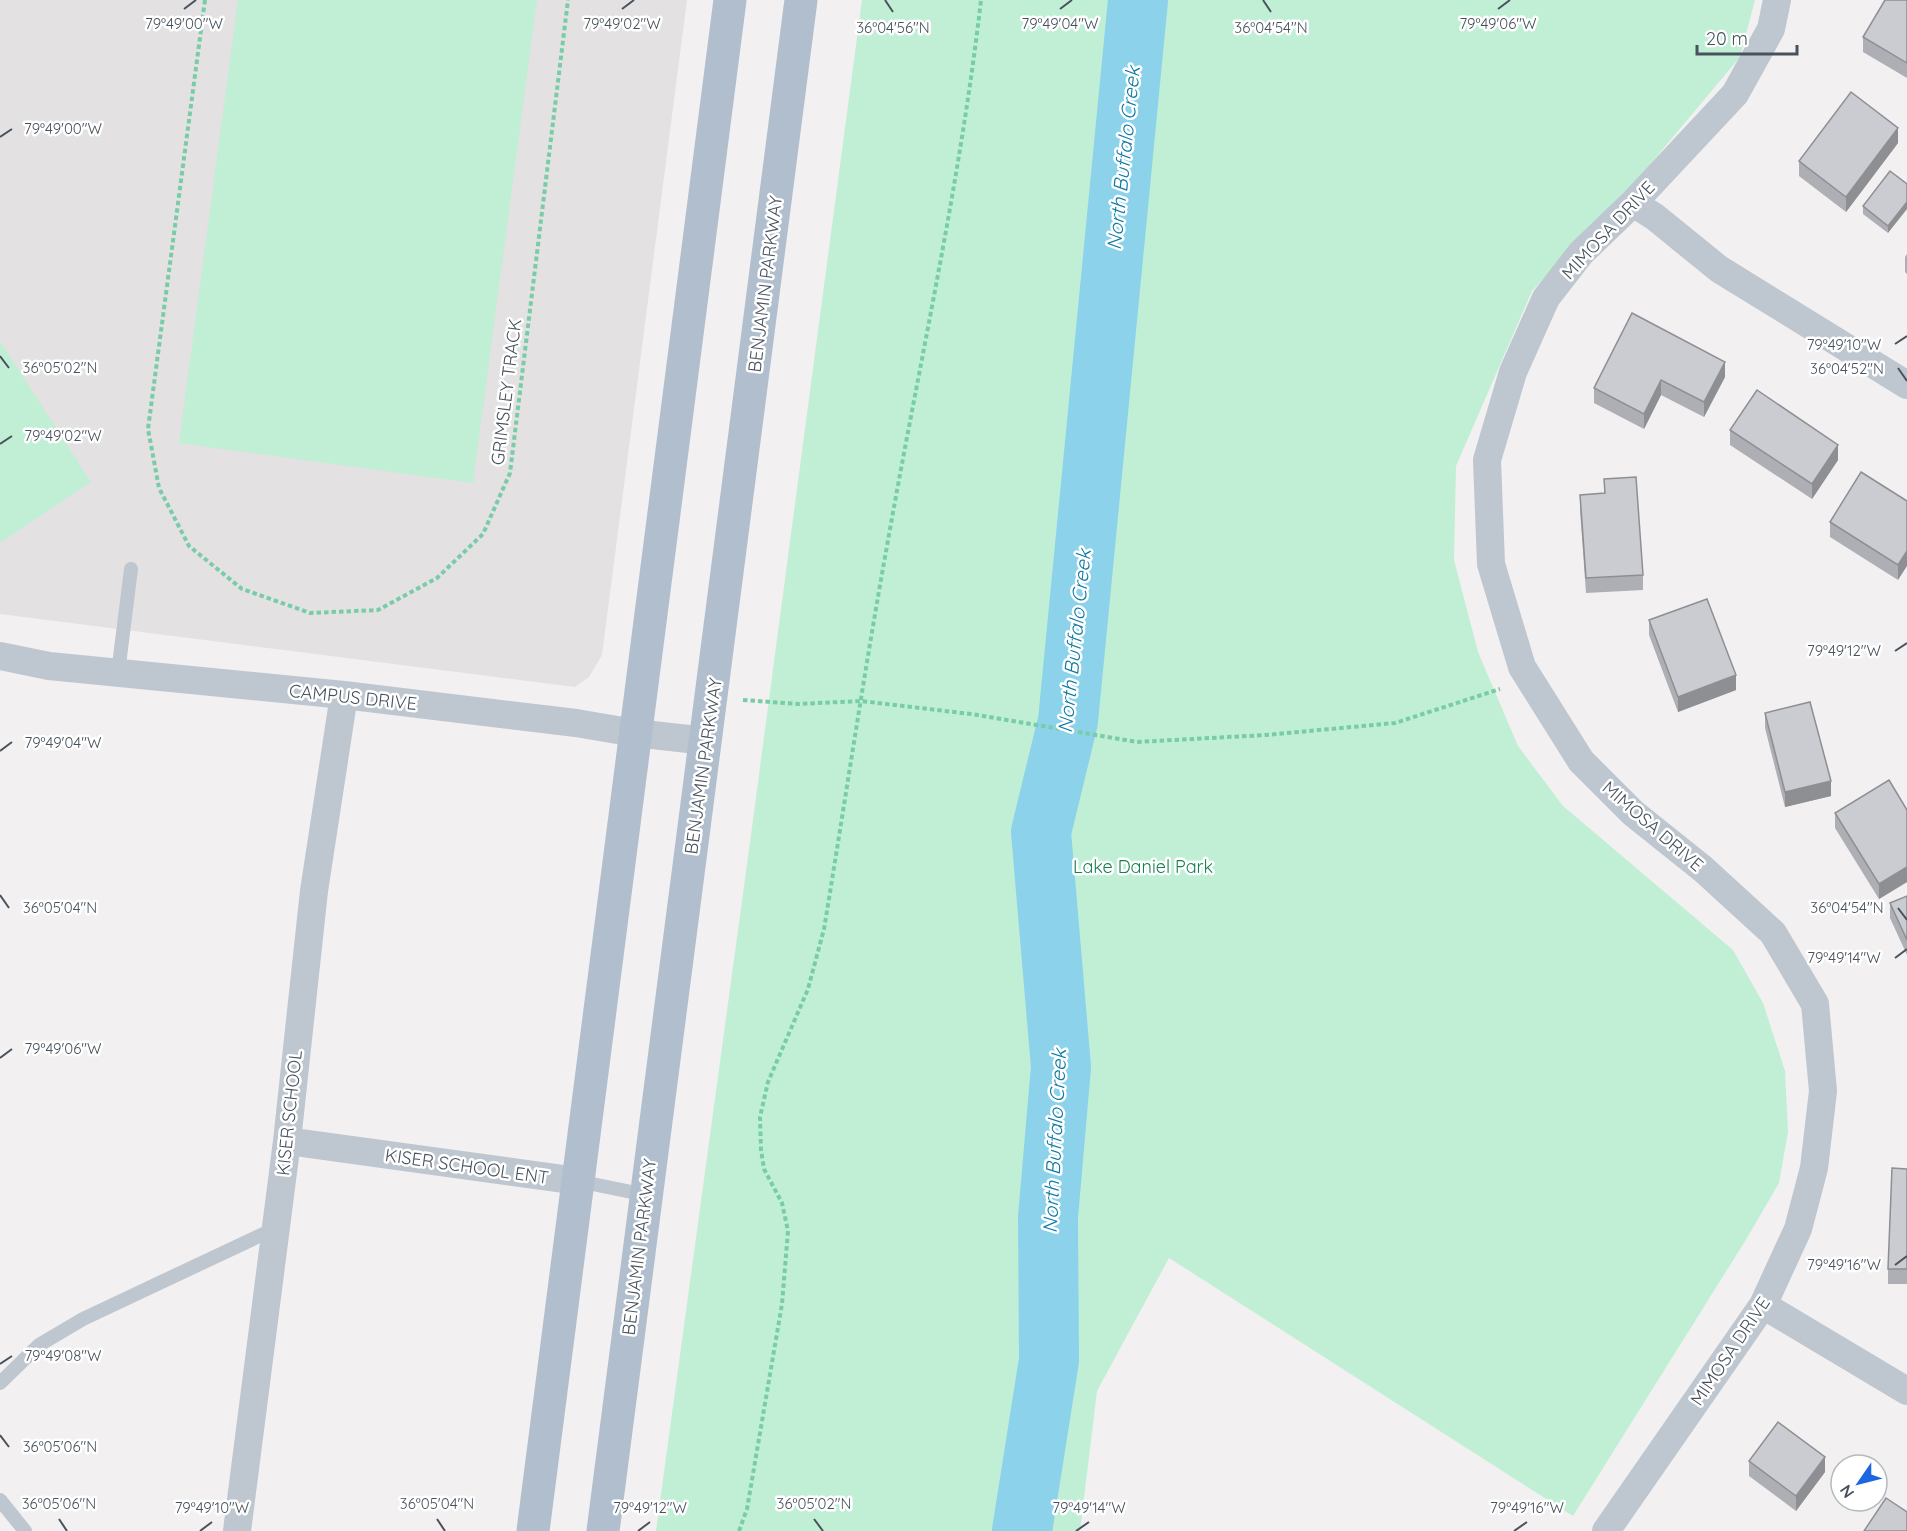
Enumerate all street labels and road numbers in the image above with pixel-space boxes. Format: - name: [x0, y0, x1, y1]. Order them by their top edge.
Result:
- street label: MIMOSA DRIVE: [1556, 176, 1660, 284]
- street label: BENJAMIN PARKWAY: [743, 194, 787, 374]
- street label: GRIMSLEY TRACK: [486, 318, 526, 466]
- street label: BENJAMIN PARKWAY: [679, 676, 727, 856]
- street label: CAMPUS DRIVE: [288, 679, 418, 715]
- street label: MIMOSA DRIVE: [1598, 776, 1708, 876]
- street label: KISER SCHOOL: [271, 1049, 307, 1177]
- street label: KISER SCHOOL ENT: [384, 1143, 550, 1189]
- street label: BENJAMIN PARKWAY: [617, 1157, 661, 1337]
- street label: MIMOSA DRIVE: [1685, 1292, 1775, 1410]

